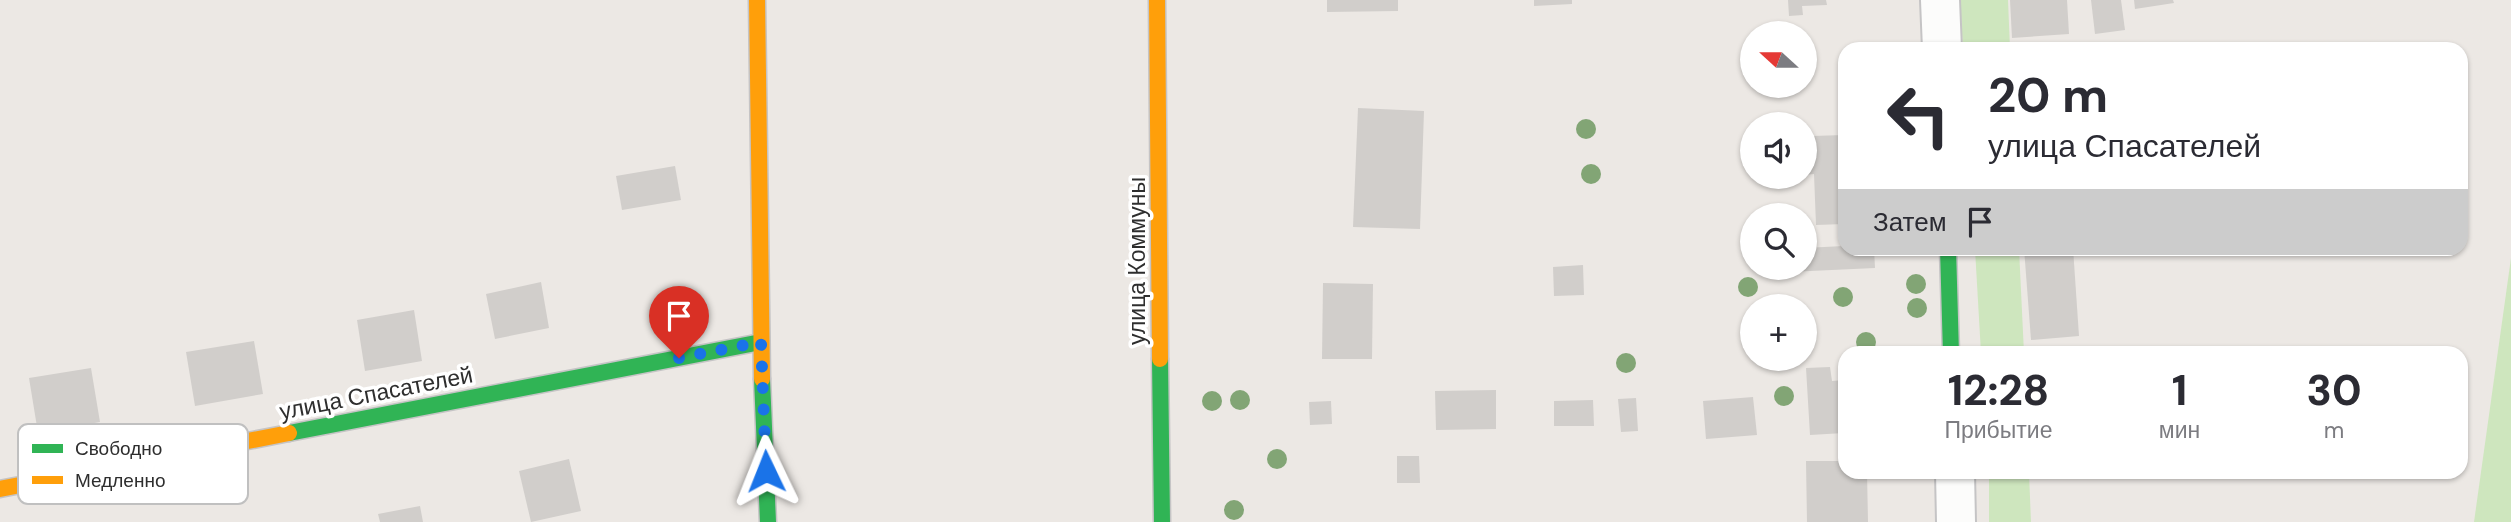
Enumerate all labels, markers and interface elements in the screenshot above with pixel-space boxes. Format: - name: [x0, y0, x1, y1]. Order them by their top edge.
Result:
- north arrow: [1740, 21, 1816, 98]
- map controls: [1740, 21, 1817, 371]
- text: 20 m: [1988, 63, 2108, 127]
- icon: left: [1873, 70, 1964, 161]
- button: sound: [1740, 112, 1817, 189]
- text: улица Спасателей: [1988, 125, 2261, 167]
- street label: улица Коммуны: [1122, 177, 1152, 345]
- button: search: [1740, 203, 1817, 280]
- icon: arrive: [1961, 203, 1999, 241]
- text: Затем: [1873, 205, 1947, 239]
- pin: [649, 286, 709, 358]
- button: +: [1740, 294, 1817, 371]
- icon: arrive: [660, 297, 698, 335]
- street label: улица Спасателей: [277, 360, 475, 426]
- text: 12:28: [1948, 363, 2049, 418]
- text: 1: [2172, 363, 2187, 418]
- text: 30: [2307, 363, 2362, 418]
- text: Прибытие: [1944, 415, 2052, 445]
- text: мин: [2159, 415, 2200, 445]
- text: m: [2324, 415, 2344, 445]
- legend: [18, 424, 248, 504]
- position arrow: [729, 434, 803, 508]
- text: Свободно: [75, 436, 162, 461]
- text: Медленно: [75, 468, 165, 493]

